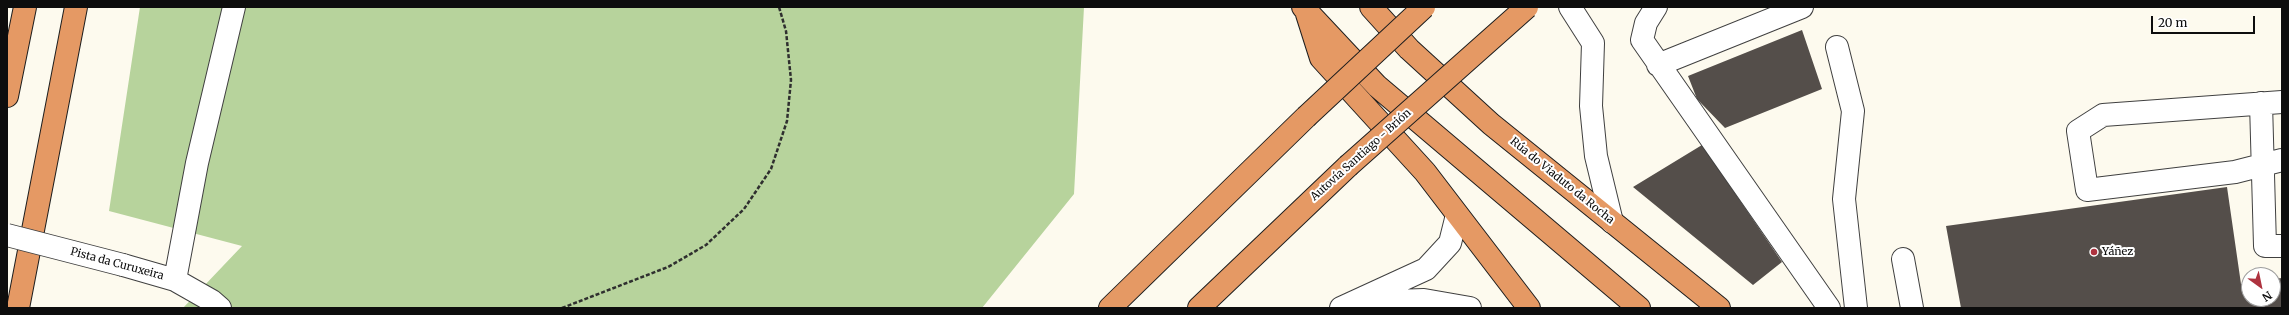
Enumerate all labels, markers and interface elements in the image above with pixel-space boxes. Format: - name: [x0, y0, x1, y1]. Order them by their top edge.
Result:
- scale bar: [2153, 8, 2257, 34]
- text: 20 m: [2158, 15, 2187, 30]
- street label: Autovía Santiago - Brión: [1308, 106, 1414, 204]
- street label: Rúa do Viaduto da Rocha: [1507, 135, 1617, 227]
- street label: Pista da Curuxeira: [69, 245, 165, 283]
- place label: Yáñez: [2102, 245, 2133, 259]
- marker: Yáñez: [2089, 247, 2099, 257]
- north arrow: [2241, 267, 2281, 307]
- text: N: [2260, 288, 2274, 304]

